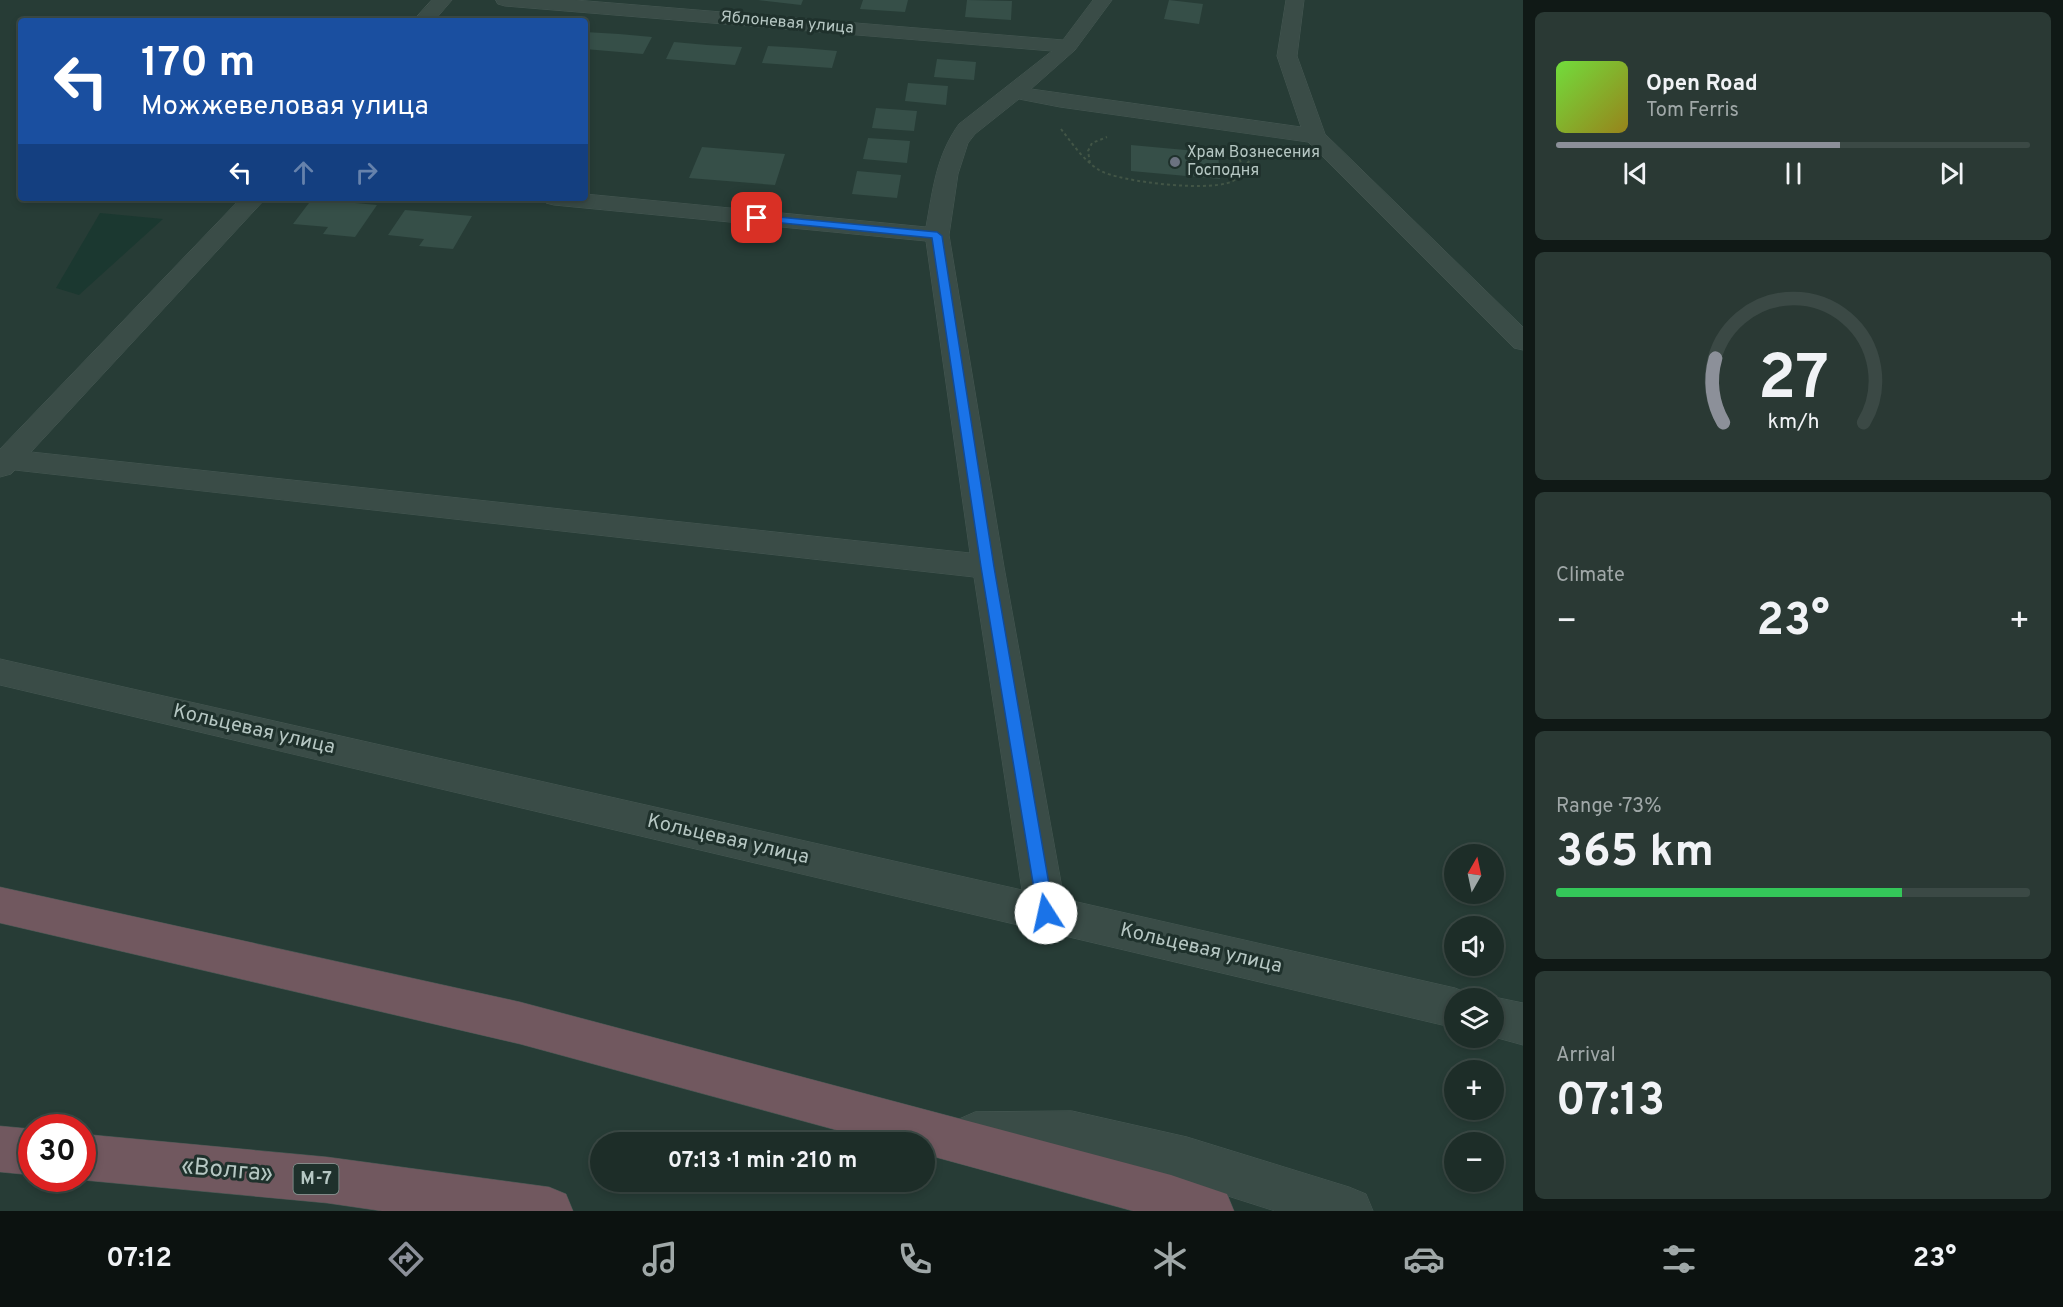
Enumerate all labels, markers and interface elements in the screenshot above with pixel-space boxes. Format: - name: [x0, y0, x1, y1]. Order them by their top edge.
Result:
- street label: Яблоневая улица: [719, 7, 855, 39]
- text: 170 m: [141, 38, 255, 91]
- icon: left: [42, 42, 120, 120]
- text: Open Road: [1646, 71, 1758, 98]
- text: Можжевеловая улица: [141, 90, 429, 124]
- text: Tom Ferris: [1646, 98, 1739, 124]
- place label: Храм Вознесения Господня: [1187, 143, 1320, 181]
- marker: Храм Вознесения Господня: [1168, 155, 1182, 169]
- icon: left: [224, 156, 257, 189]
- icon: ahead: [287, 156, 320, 189]
- icon: right: [350, 156, 383, 189]
- icon: previous: [1619, 157, 1652, 190]
- icon: pause: [1777, 157, 1810, 190]
- icon: next: [1935, 157, 1968, 190]
- pin: [731, 192, 782, 243]
- icon: arrive: [740, 201, 773, 234]
- text: 27: [1757, 342, 1829, 421]
- text: km/h: [1767, 409, 1819, 436]
- text: Climate: [1556, 563, 1625, 589]
- text: 23°: [1756, 594, 1830, 651]
- text: −: [1556, 602, 1577, 644]
- text: +: [2009, 602, 2030, 644]
- street label: Кольцевая улица: [171, 699, 337, 761]
- text: Range · 73%: [1556, 794, 1662, 820]
- street label: Кольцевая улица: [645, 809, 811, 871]
- text: 365 km: [1556, 825, 1714, 882]
- north arrow: [1444, 844, 1504, 904]
- map controls: [1444, 844, 1504, 1192]
- position arrow: [1014, 881, 1078, 945]
- button: sound: [1444, 916, 1504, 976]
- street label: Кольцевая улица: [1118, 918, 1284, 980]
- button: layers: [1444, 988, 1504, 1048]
- text: Arrival: [1556, 1043, 1616, 1069]
- button: +: [1444, 1060, 1504, 1120]
- text: 07:13: [1556, 1074, 1665, 1131]
- speed limit sign: 30: [18, 1114, 96, 1192]
- button: −: [1444, 1132, 1504, 1192]
- text: 07:13 · 1 min · 210 m: [668, 1148, 857, 1175]
- street label: «Волга»: [180, 1152, 274, 1190]
- road number: М-7: [294, 1164, 338, 1194]
- icon: directions: [385, 1238, 427, 1280]
- icon: music: [639, 1238, 681, 1280]
- icon: phone: [894, 1238, 936, 1280]
- icon: climate: [1149, 1238, 1191, 1280]
- icon: car: [1403, 1238, 1445, 1280]
- icon: filters: [1658, 1238, 1700, 1280]
- text: 07:12: [106, 1242, 172, 1276]
- text: 23°: [1913, 1242, 1957, 1276]

